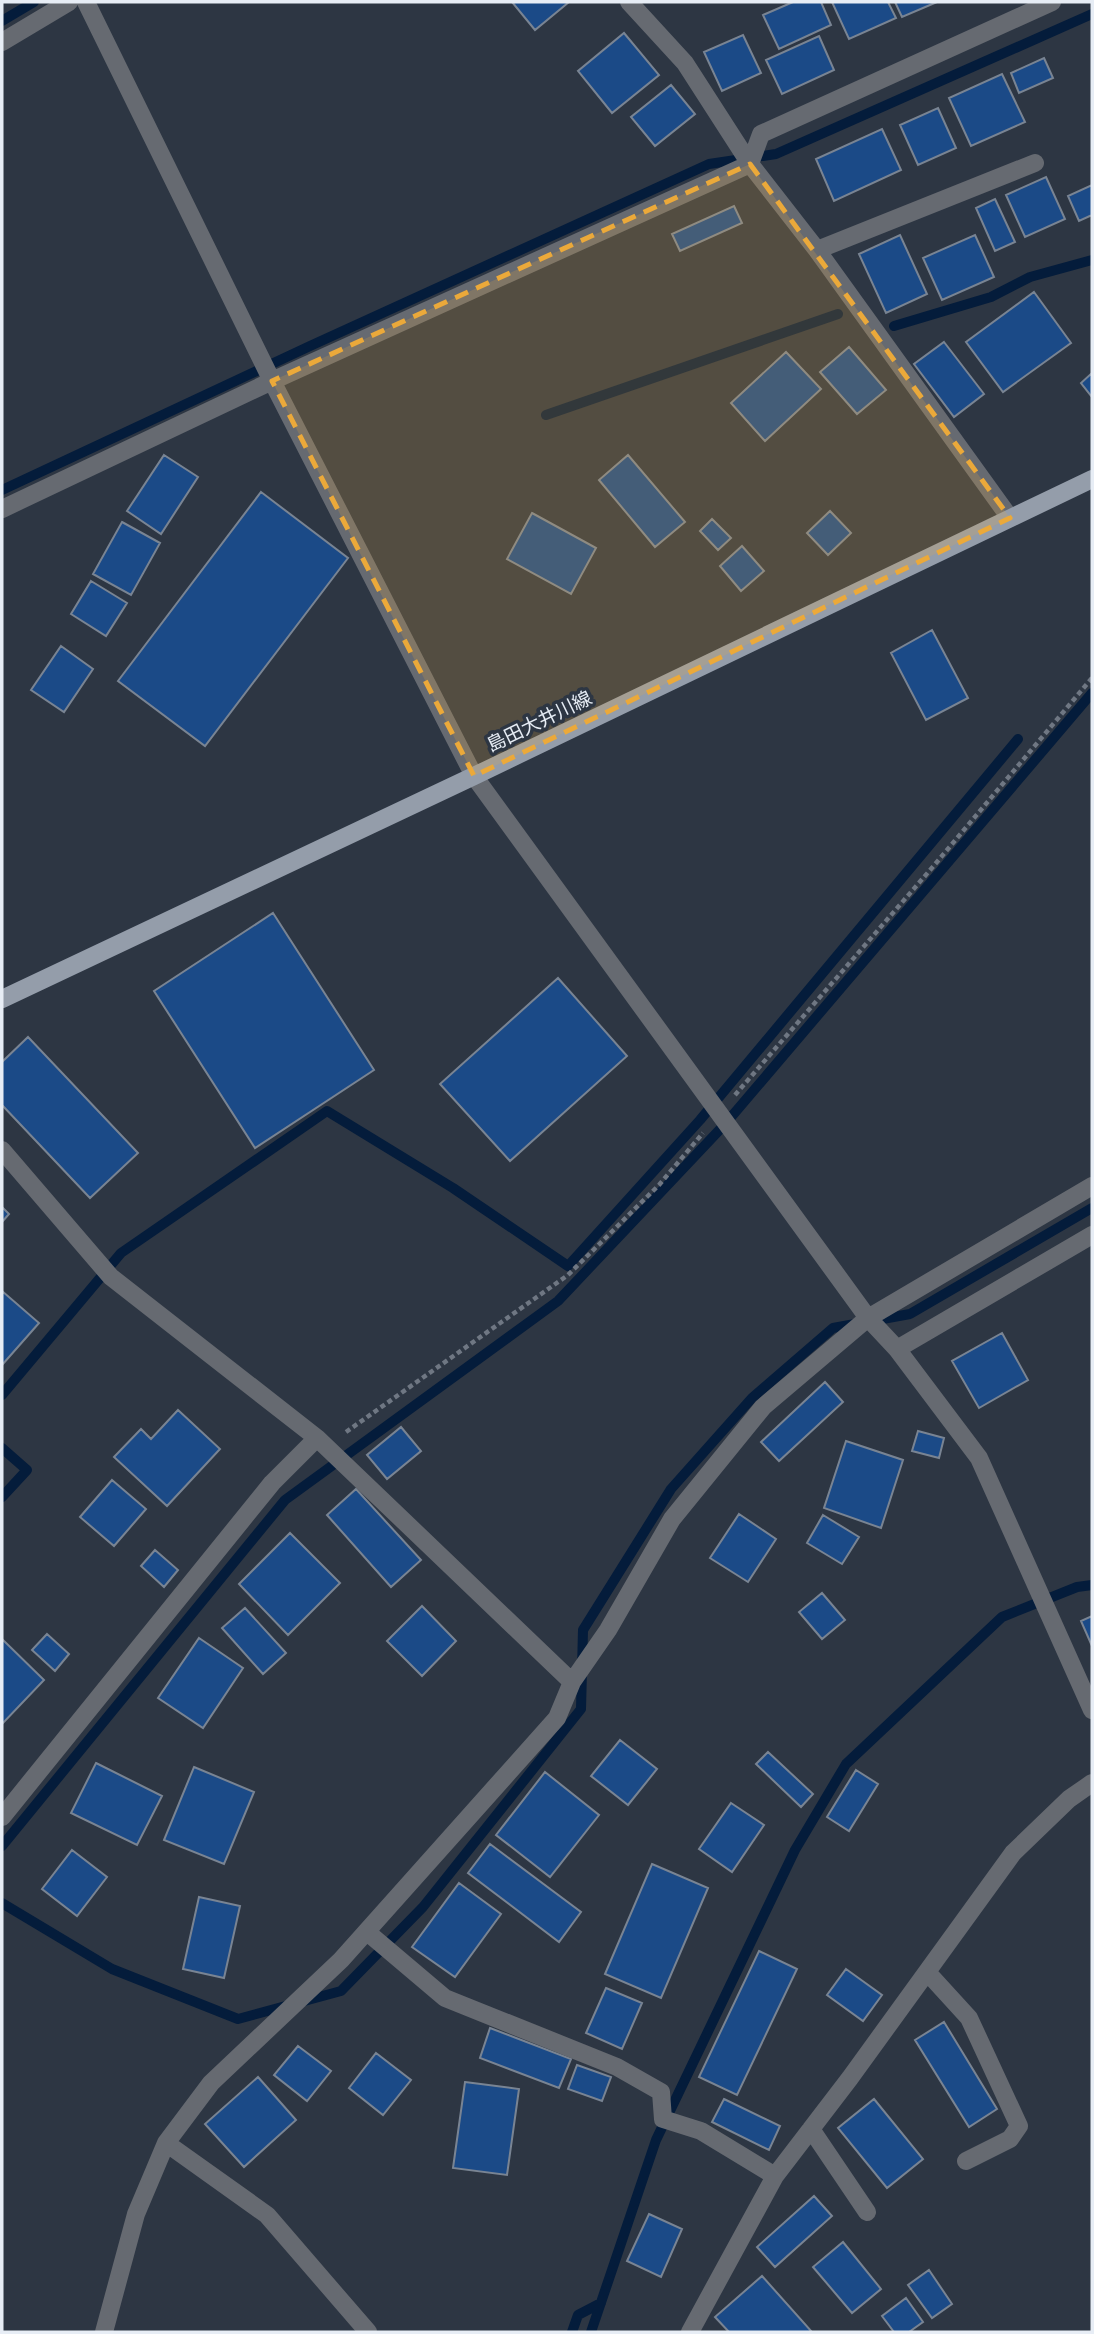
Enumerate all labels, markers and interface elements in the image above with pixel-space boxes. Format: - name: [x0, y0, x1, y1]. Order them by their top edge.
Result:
- street label: 島田大井川線: [481, 683, 596, 758]

